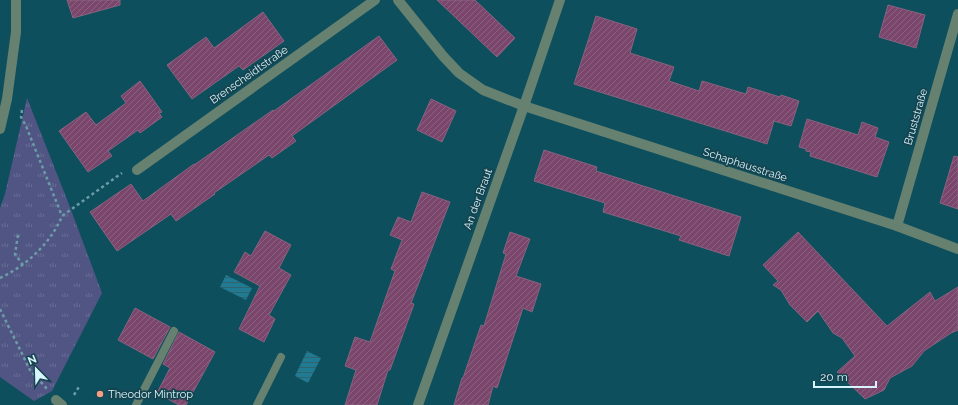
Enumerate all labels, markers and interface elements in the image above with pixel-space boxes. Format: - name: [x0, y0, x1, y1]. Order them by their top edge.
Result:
- street label: Brenscheidtstraße: [207, 43, 291, 107]
- street label: Bruststraße: [902, 87, 930, 147]
- street label: Schaphausstraße: [701, 145, 789, 185]
- street label: An der Braut: [461, 167, 495, 231]
- north arrow: [16, 349, 56, 389]
- text: N: [26, 353, 39, 368]
- scale bar: [814, 363, 876, 389]
- text: 20 m: [820, 370, 848, 384]
- place label: Theodor Mintrop: [108, 388, 193, 401]
- marker: Theodor Mintrop: [95, 389, 105, 399]

